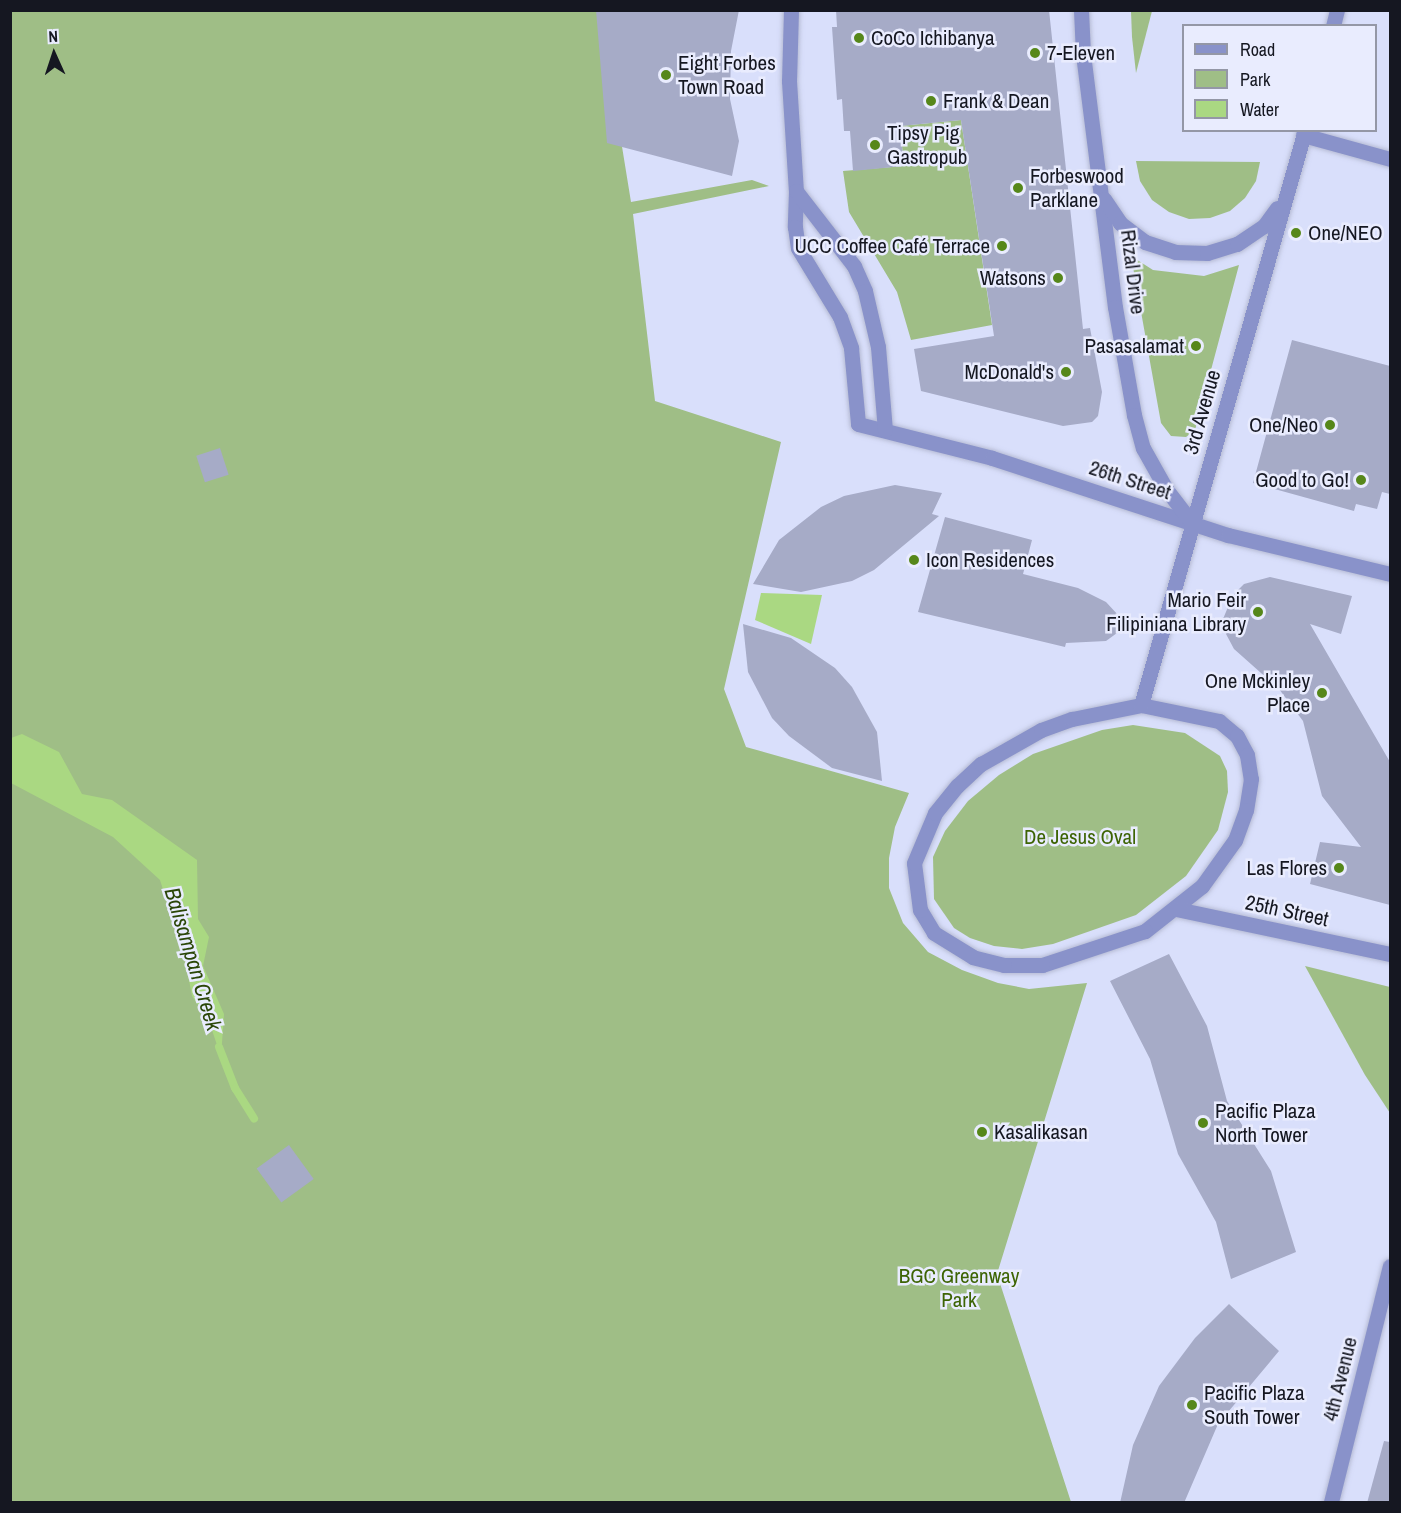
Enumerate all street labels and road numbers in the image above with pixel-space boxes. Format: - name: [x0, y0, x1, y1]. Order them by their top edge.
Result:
- street label: Rizal Drive: [1115, 228, 1151, 316]
- street label: 3rd Avenue: [1178, 366, 1226, 458]
- street label: 26th Street: [1086, 455, 1174, 505]
- street label: 25th Street: [1243, 890, 1331, 932]
- street label: 4th Avenue: [1317, 1334, 1363, 1424]

